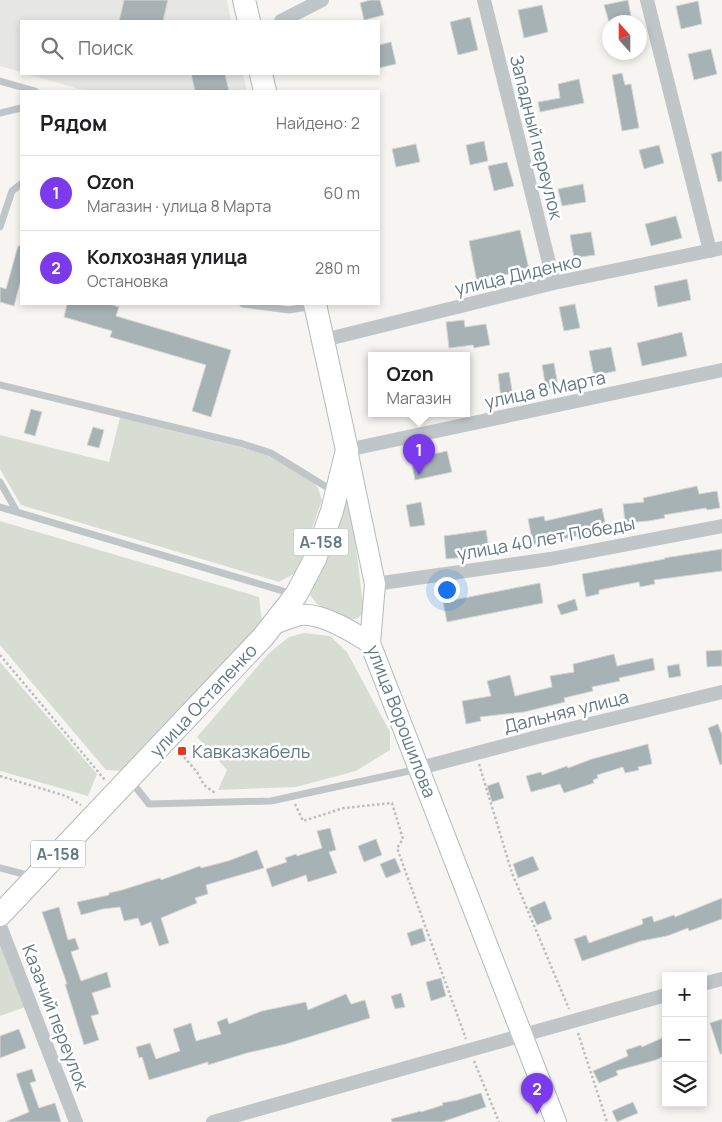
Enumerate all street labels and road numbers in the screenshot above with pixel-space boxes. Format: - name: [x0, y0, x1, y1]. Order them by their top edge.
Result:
- street label: Западный переулок: [505, 52, 569, 223]
- street label: улица Диденко: [452, 248, 584, 300]
- street label: улица 8 Марта: [482, 364, 608, 414]
- street label: улица 40 лет Победы: [455, 511, 637, 565]
- road number: А-158: [294, 528, 348, 556]
- street label: улица Остапенко: [144, 638, 262, 762]
- street label: улица Ворошилова: [362, 641, 442, 801]
- street label: Дальняя улица: [501, 684, 631, 738]
- road number: А-158: [30, 841, 86, 868]
- street label: Казачий переулок: [17, 941, 95, 1094]

